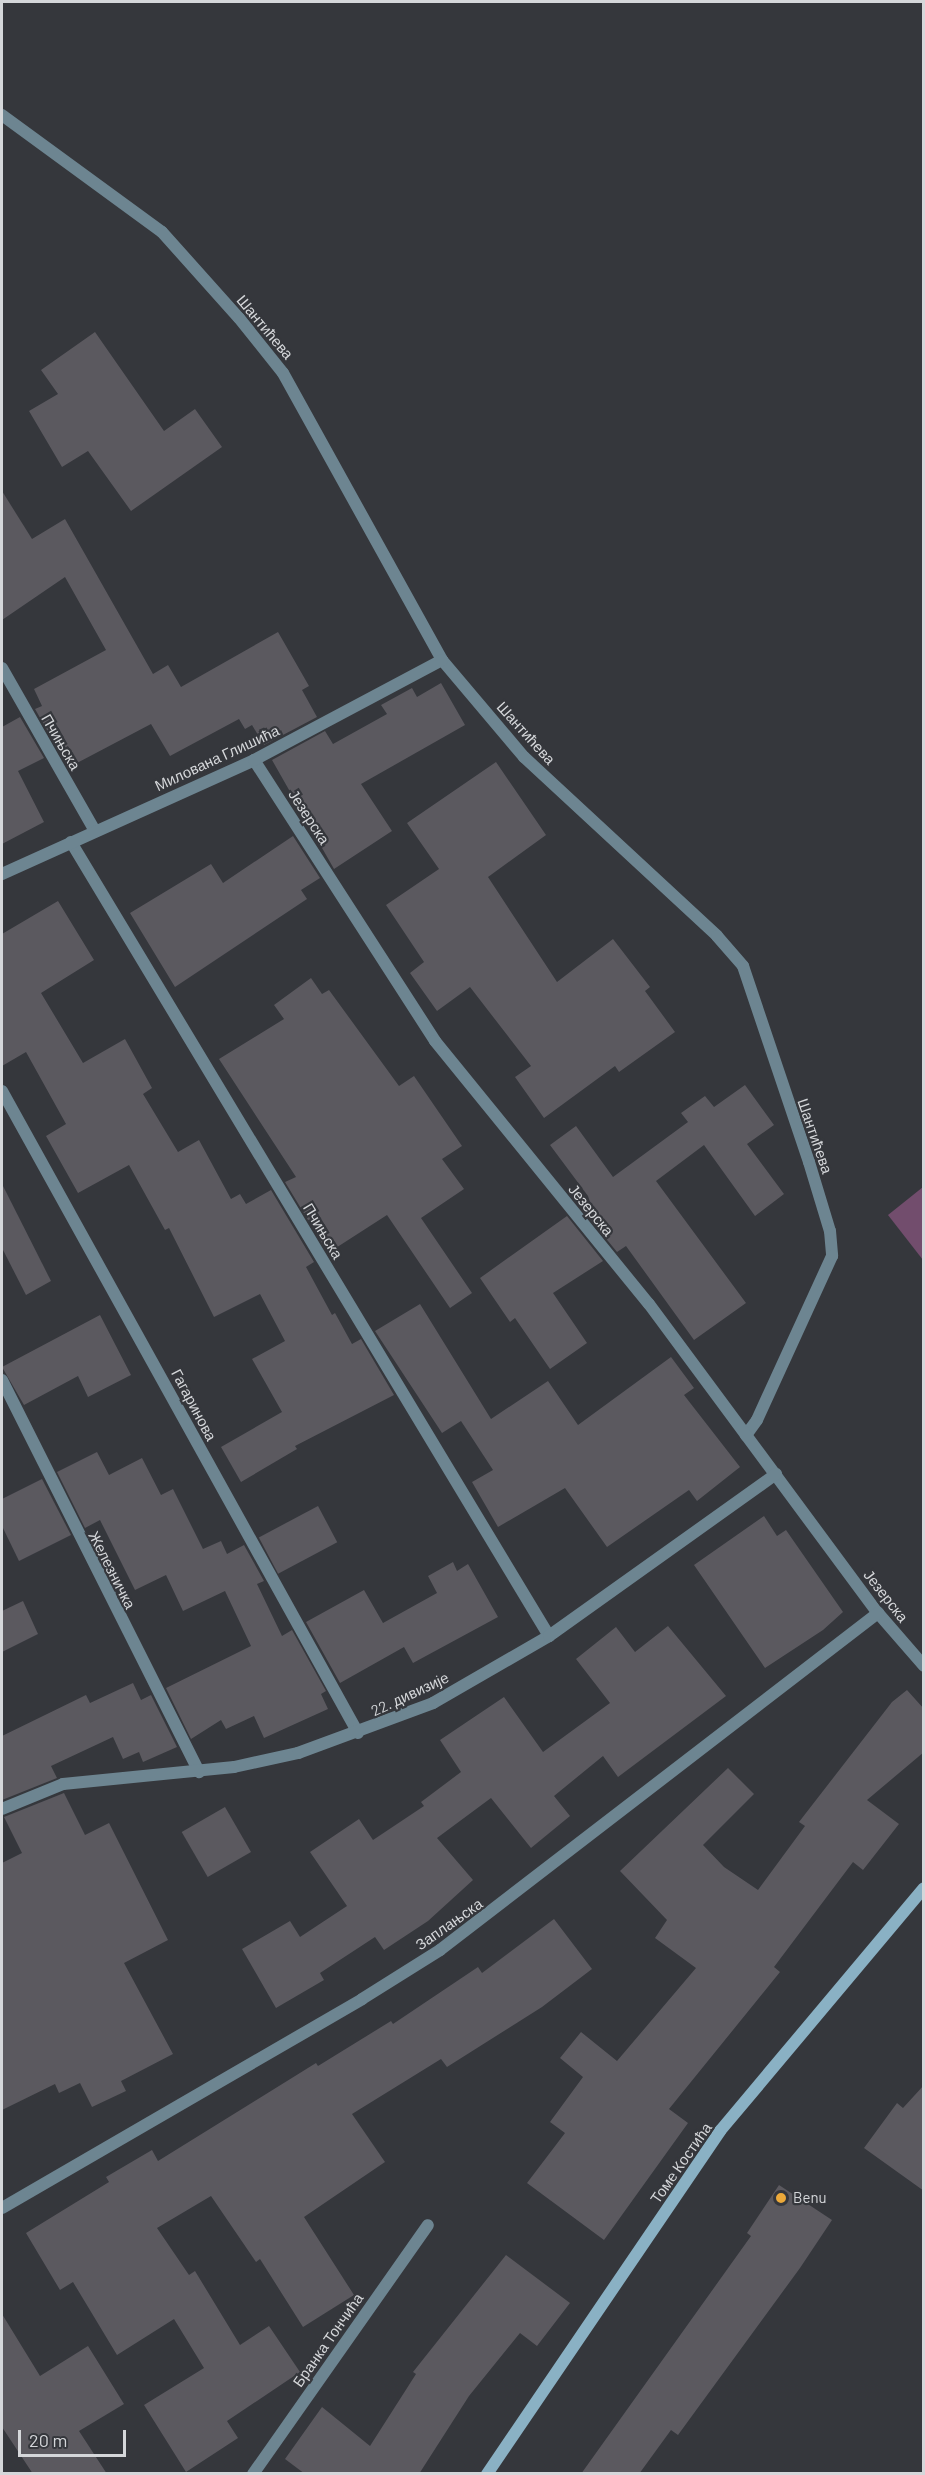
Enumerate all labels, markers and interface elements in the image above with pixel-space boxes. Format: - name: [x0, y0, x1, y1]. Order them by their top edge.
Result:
- street label: Шантићева: [233, 291, 297, 363]
- street label: Шантићева: [493, 698, 559, 768]
- street label: Пчињска: [38, 711, 84, 773]
- street label: Милована Глишића: [152, 721, 282, 795]
- street label: Језерска: [285, 786, 333, 848]
- street label: Шантићева: [794, 1096, 836, 1176]
- street label: Језерска: [565, 1180, 617, 1240]
- street label: Пчињска: [299, 1200, 347, 1262]
- street label: Гагаринова: [168, 1366, 220, 1444]
- street label: Железничка: [85, 1528, 139, 1612]
- street label: Језерска: [860, 1566, 912, 1626]
- street label: 22. дивизије: [368, 1668, 452, 1720]
- street label: Заплањска: [412, 1894, 486, 1954]
- street label: Томе Костића: [647, 2119, 715, 2207]
- place label: Benu: [793, 2189, 827, 2207]
- marker: Benu: [774, 2191, 788, 2205]
- street label: Бранка Тончића: [289, 2290, 367, 2390]
- scale bar: [21, 2418, 129, 2456]
- text: 20 m: [29, 2429, 67, 2451]

